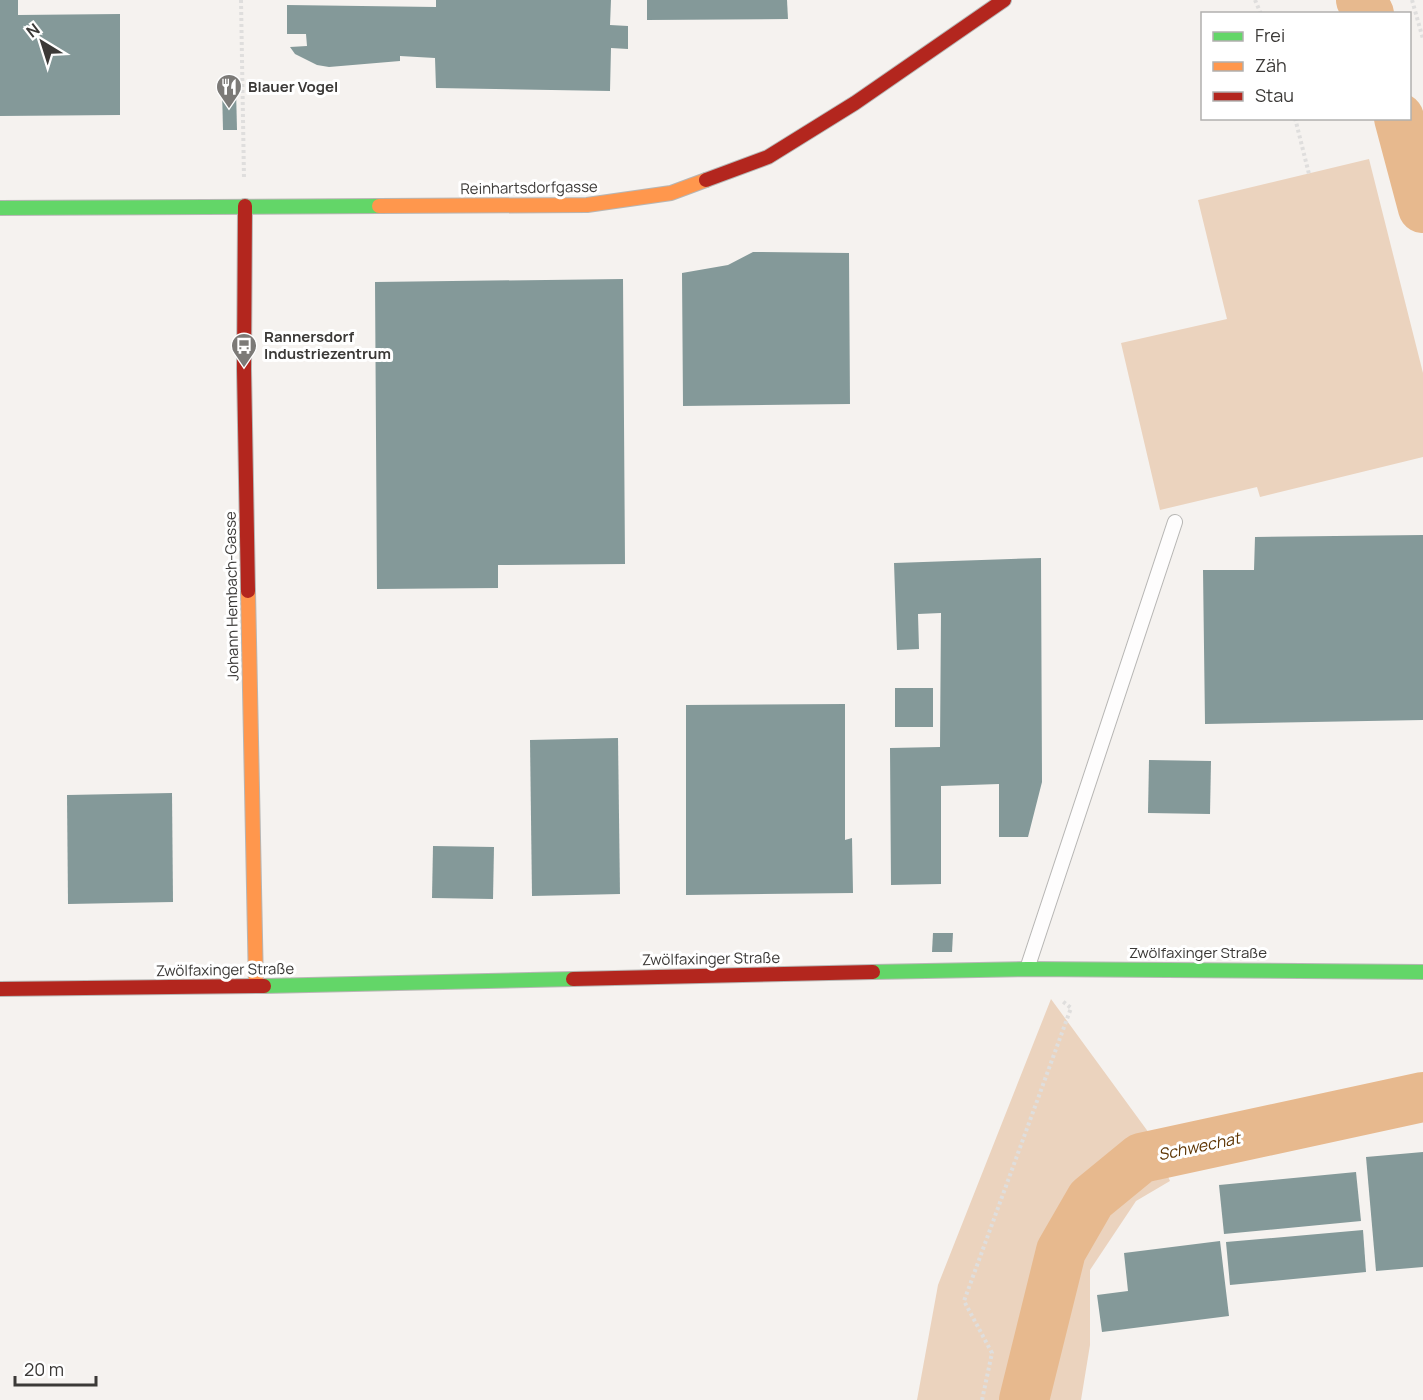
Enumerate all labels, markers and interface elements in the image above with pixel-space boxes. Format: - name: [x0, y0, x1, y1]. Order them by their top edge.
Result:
- north arrow: [12, 12, 72, 72]
- legend: [1201, 12, 1411, 120]
- text: N: [21, 18, 44, 42]
- text: Frei: [1255, 23, 1285, 47]
- text: Zäh: [1255, 53, 1287, 77]
- restaurant icon: Blauer Vogel: [214, 72, 244, 110]
- place label: Blauer Vogel: [248, 76, 338, 97]
- text: Stau: [1255, 83, 1294, 107]
- street label: Reinhartsdorfgasse: [460, 176, 598, 199]
- place label: Rannersdorf Industriezentrum: [264, 326, 391, 364]
- bus stop icon: Rannersdorf Industriezentrum: [229, 331, 259, 369]
- street label: Johann Hembach-Gasse: [220, 511, 243, 681]
- street label: Zwölfaxinger Straße: [1129, 942, 1267, 963]
- street label: Zwölfaxinger Straße: [642, 947, 780, 970]
- street label: Zwölfaxinger Straße: [156, 958, 294, 981]
- water label: Schwechat: [1156, 1126, 1244, 1165]
- scale bar: [15, 1349, 96, 1387]
- text: 20 m: [24, 1357, 64, 1381]

